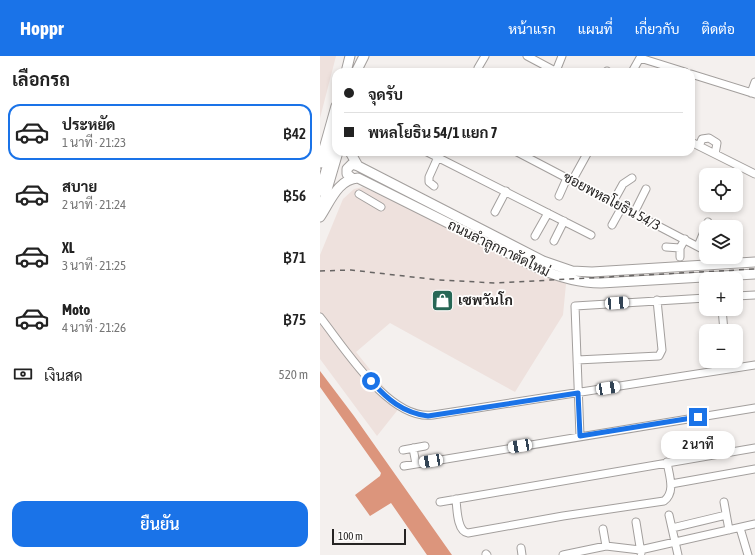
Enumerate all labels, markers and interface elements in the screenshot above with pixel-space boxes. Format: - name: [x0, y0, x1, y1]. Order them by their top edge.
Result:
- text: Hoppr: [20, 17, 64, 39]
- text: หน้าแรก: [508, 21, 556, 37]
- text: แผนที่: [578, 21, 613, 37]
- text: เกี่ยวกับ: [635, 21, 679, 37]
- text: ติดต่อ: [701, 21, 735, 37]
- text: เลือกรถ: [12, 69, 70, 90]
- text: จุดรับ: [368, 86, 403, 103]
- icon: car: [14, 114, 50, 150]
- text: ประหยัด: [62, 116, 115, 133]
- text: พหลโยธิน 54/1 แยก 7: [368, 124, 498, 141]
- text: ฿42: [283, 125, 306, 142]
- text: 1 นาที · 21:23: [62, 135, 126, 150]
- map controls: [699, 168, 743, 368]
- button: locate: [699, 168, 743, 212]
- street label: ซอยพหลโยธิน 54/3: [560, 169, 664, 233]
- icon: car: [14, 176, 50, 212]
- text: สบาย: [62, 178, 97, 195]
- text: ฿56: [283, 187, 306, 204]
- text: 2 นาที · 21:24: [62, 197, 126, 212]
- street label: ถนนลำลูกกาตัดใหม่: [445, 216, 553, 281]
- button: layers: [699, 220, 743, 264]
- icon: car: [14, 238, 50, 274]
- text: XL: [62, 239, 75, 256]
- text: ฿71: [283, 249, 306, 266]
- text: 3 นาที · 21:25: [62, 258, 126, 273]
- button: +: [699, 272, 743, 316]
- shop icon: เซพวันโก: [429, 287, 455, 313]
- place label: เซพวันโก: [458, 291, 513, 308]
- car: [605, 296, 629, 310]
- icon: car: [14, 300, 50, 336]
- text: Moto: [62, 301, 90, 318]
- text: ฿75: [283, 311, 306, 328]
- text: 4 นาที · 21:26: [62, 320, 126, 335]
- button: −: [699, 324, 743, 368]
- icon: cash: [12, 363, 34, 385]
- text: เงินสด: [44, 367, 83, 384]
- text: 520 m: [279, 367, 308, 382]
- route start: [362, 372, 380, 390]
- car: [595, 380, 621, 396]
- route end: [689, 408, 707, 426]
- callout: 2 นาที: [661, 431, 735, 459]
- text: 2 นาที: [682, 437, 714, 452]
- car: [507, 438, 533, 454]
- car: [418, 453, 444, 469]
- button: ยืนยัน: [12, 501, 308, 547]
- scale bar: [332, 527, 406, 546]
- text: 100 m: [338, 530, 363, 542]

